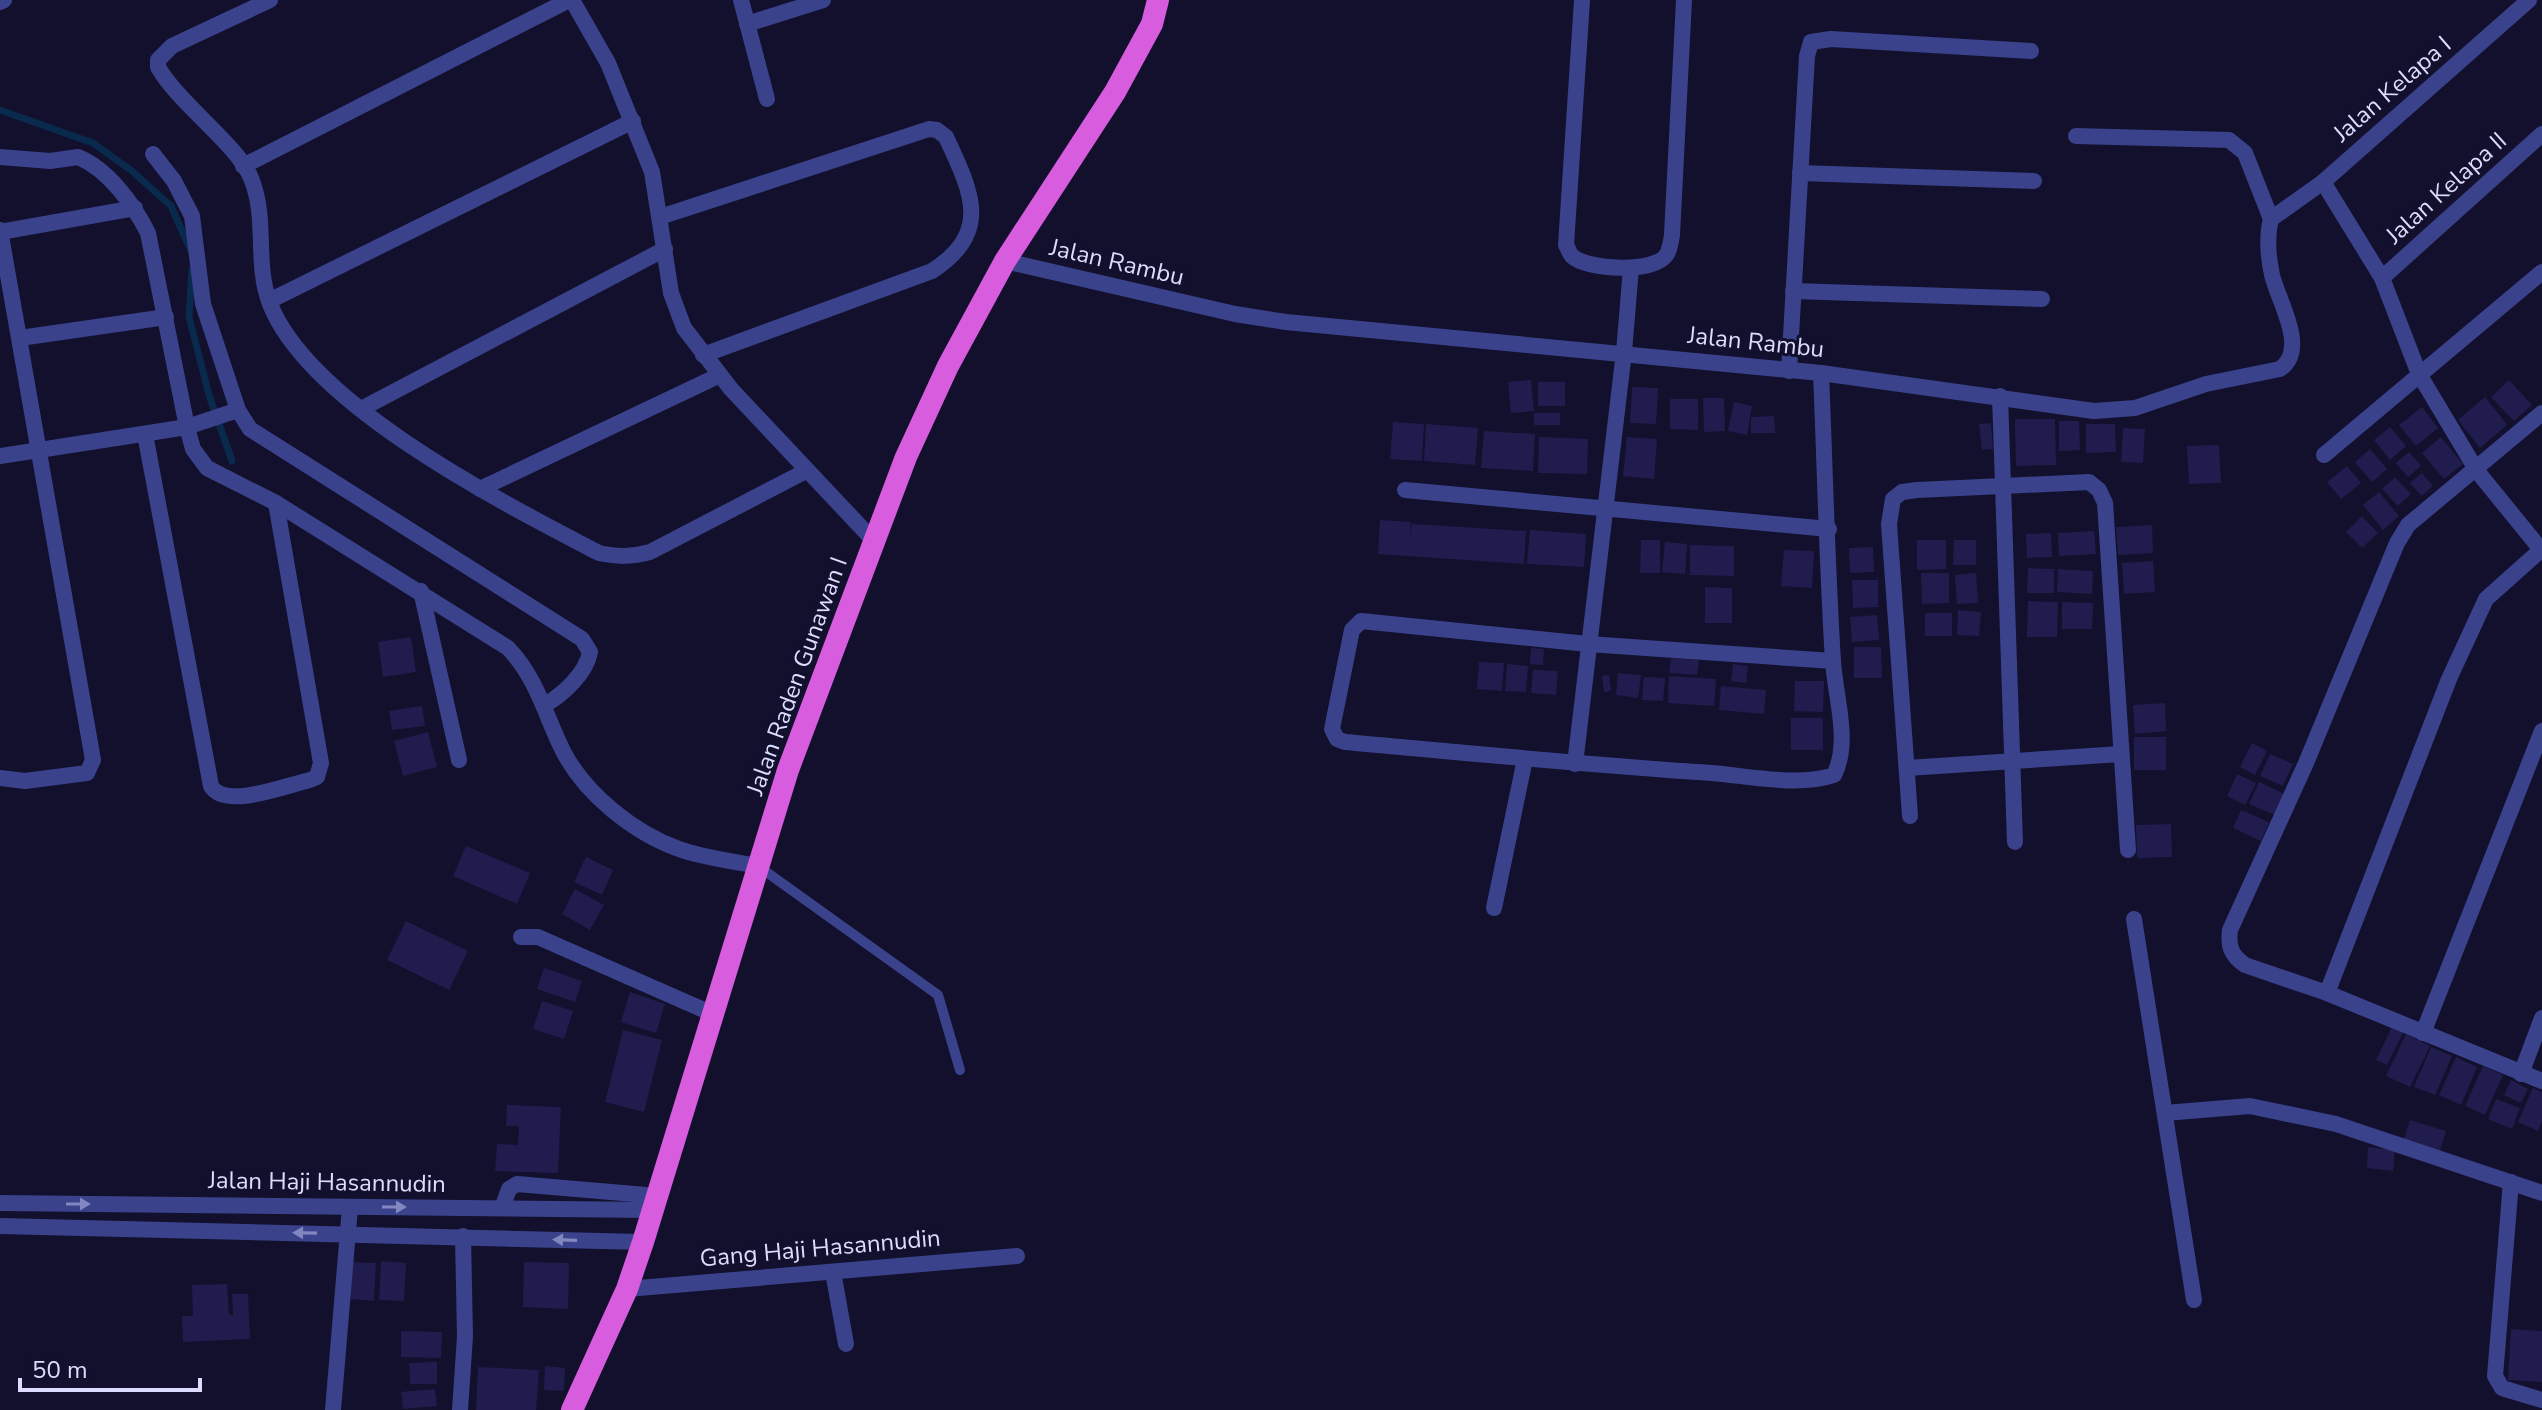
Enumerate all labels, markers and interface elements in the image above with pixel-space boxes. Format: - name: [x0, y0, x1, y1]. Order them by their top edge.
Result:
- street label: Jalan Kelapa I: [2325, 29, 2458, 150]
- street label: Jalan Kelapa II: [2378, 125, 2513, 252]
- street label: Jalan Rambu: [1046, 231, 1187, 293]
- street label: Jalan Rambu: [1685, 319, 1826, 365]
- street label: Jalan Raden Gunawan I: [739, 553, 855, 800]
- street label: Jalan Haji Hasannudin: [207, 1164, 446, 1200]
- one-way arrow: [66, 1198, 91, 1210]
- one-way arrow: [382, 1201, 407, 1213]
- street label: Gang Haji Hasannudin: [698, 1222, 942, 1274]
- one-way arrow: [292, 1226, 317, 1239]
- one-way arrow: [552, 1234, 577, 1247]
- scale bar: [20, 1342, 200, 1392]
- text: 50 m: [32, 1354, 88, 1386]

